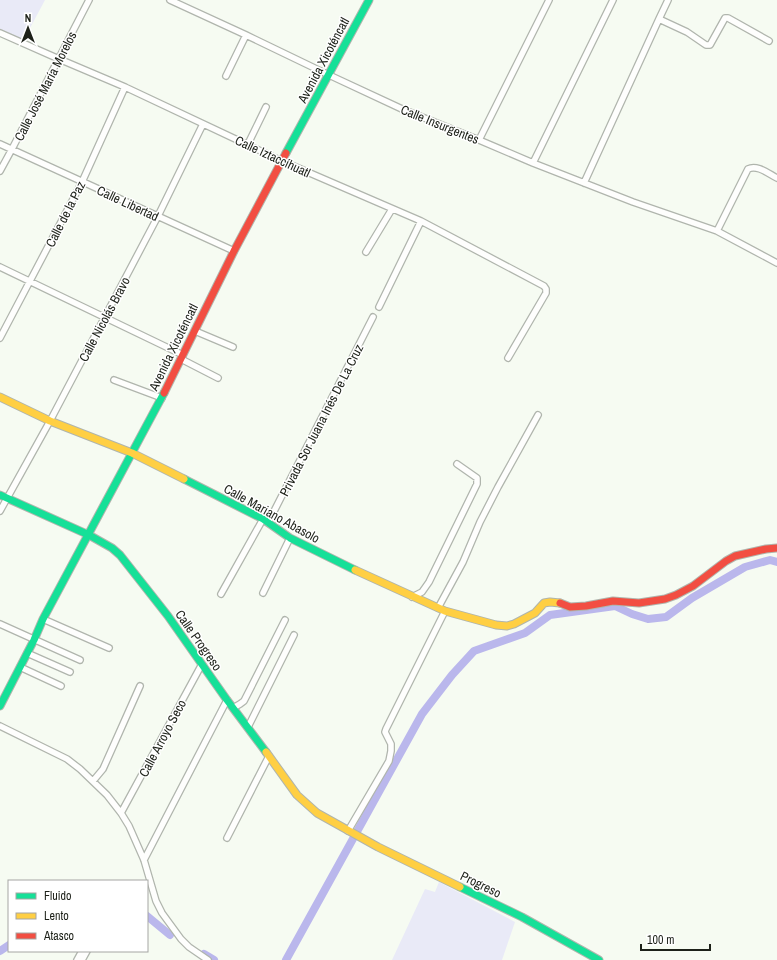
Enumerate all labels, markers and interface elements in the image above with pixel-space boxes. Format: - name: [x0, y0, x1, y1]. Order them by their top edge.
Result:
- north arrow: [8, 8, 48, 48]
- text: N: [25, 11, 31, 25]
- street label: Avenida Xicoténcatl: [293, 14, 353, 107]
- street label: Calle José María Morelos: [10, 29, 80, 144]
- street label: Calle Insurgentes: [398, 101, 481, 148]
- street label: Calle Iztaccíhuatl: [232, 132, 313, 181]
- street label: Calle de la Paz: [42, 178, 89, 250]
- street label: Calle Libertad: [94, 182, 162, 225]
- street label: Calle Nicolás Bravo: [75, 274, 134, 365]
- street label: Avenida Xicoténcatl: [145, 301, 202, 394]
- street label: Privada Sor Juana Inés De La Cruz: [276, 341, 367, 499]
- street label: Calle Mariano Abasolo: [221, 480, 323, 547]
- street label: Calle Progreso: [171, 607, 226, 674]
- street label: Calle Arroyo Seco: [135, 697, 190, 780]
- street label: Progreso: [458, 867, 504, 902]
- legend: [8, 880, 148, 952]
- text: Fluido: [44, 888, 71, 904]
- text: Lento: [44, 908, 69, 924]
- scale bar: [641, 926, 710, 952]
- text: Atasco: [43, 928, 74, 944]
- text: 100 m: [647, 932, 674, 948]

